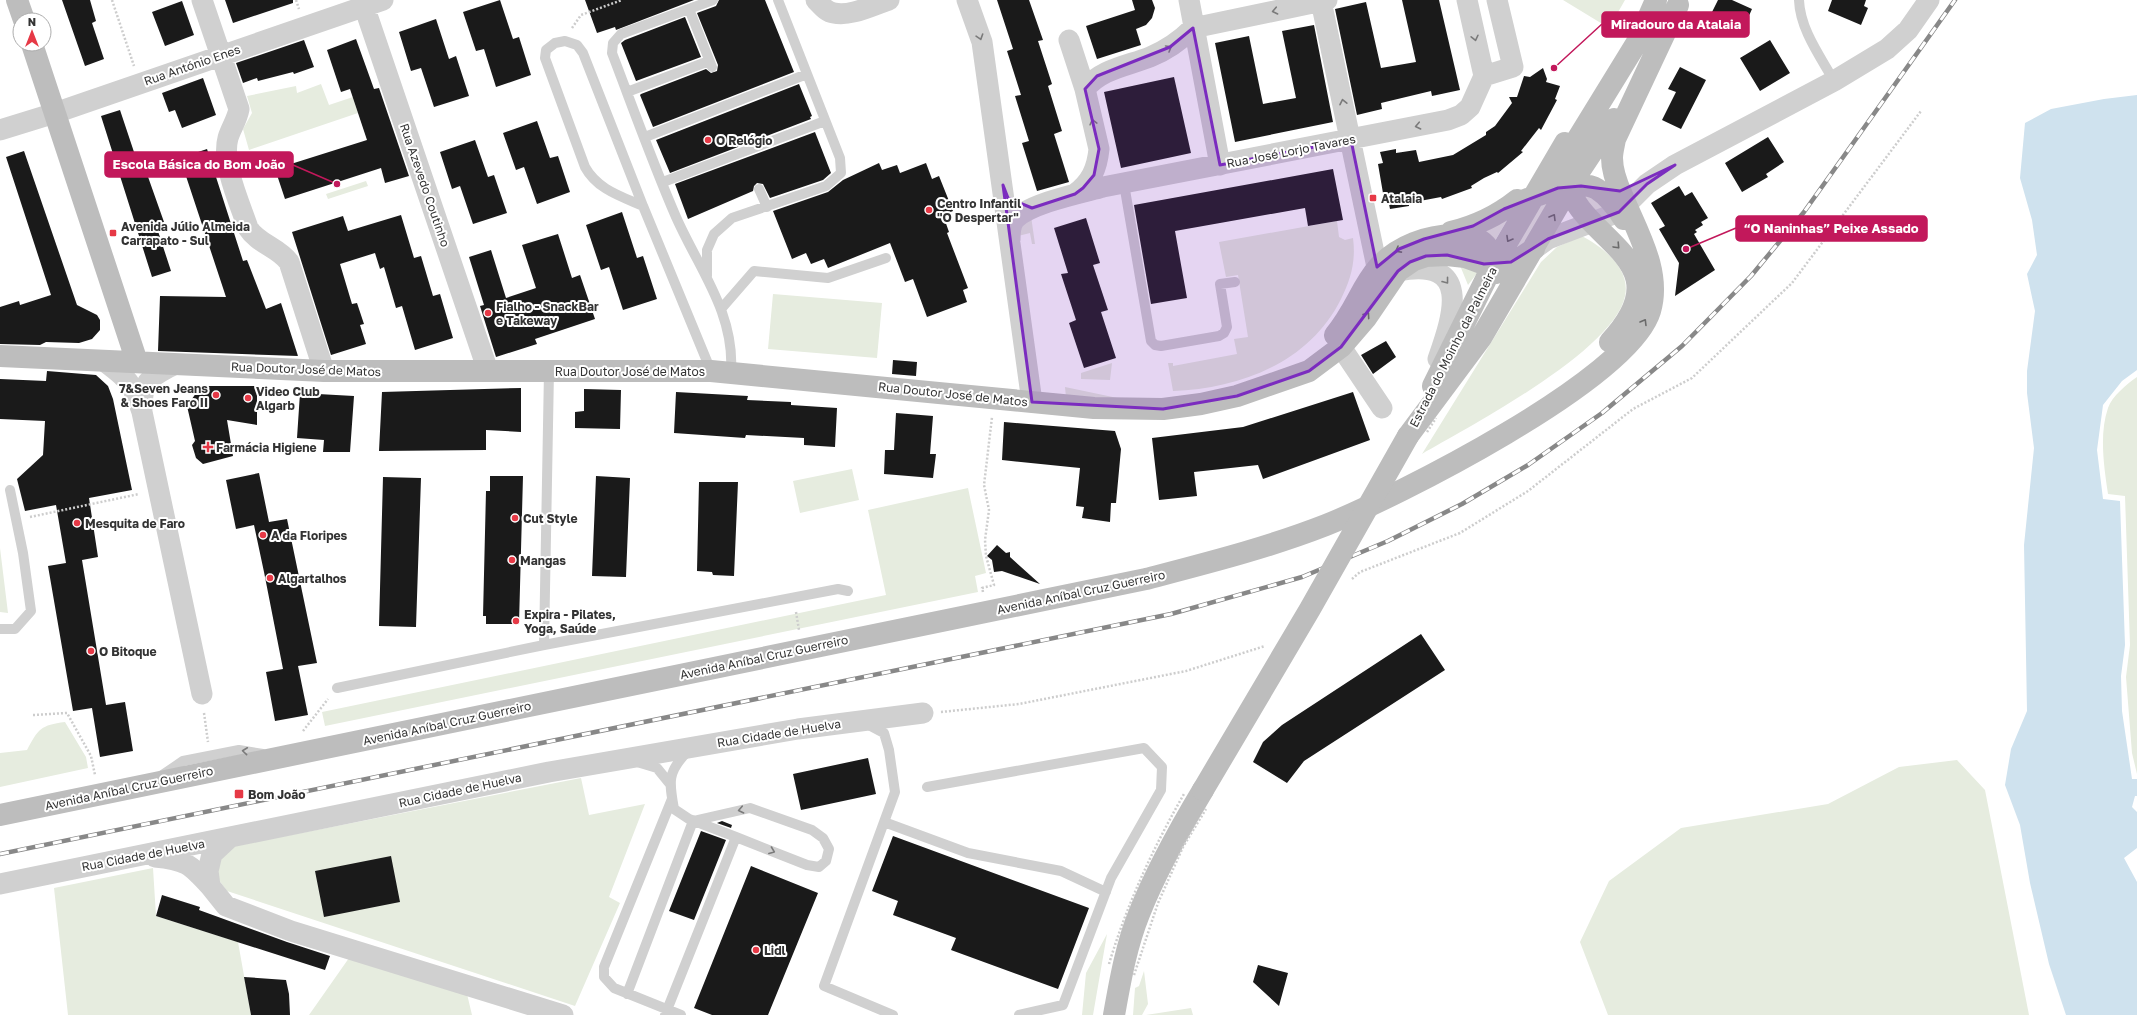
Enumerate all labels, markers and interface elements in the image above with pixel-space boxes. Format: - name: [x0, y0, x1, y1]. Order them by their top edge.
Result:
- one-way arrow: [1272, 6, 1278, 14]
- north arrow: [12, 12, 52, 52]
- callout: Miradouro da Atalaia: [1602, 12, 1749, 37]
- text: N: [28, 15, 36, 28]
- text: Miradouro da Atalaia: [1611, 16, 1742, 32]
- one-way arrow: [975, 33, 984, 40]
- one-way arrow: [1471, 35, 1479, 41]
- street label: Rua António Enes: [142, 41, 242, 89]
- one-way arrow: [1165, 45, 1172, 52]
- one-way arrow: [1339, 99, 1347, 105]
- one-way arrow: [1089, 119, 1097, 125]
- street label: Rua Azevedo Coutinho: [397, 121, 453, 249]
- one-way arrow: [1415, 122, 1421, 130]
- street label: Rua José Lorjo Tavares: [1225, 131, 1357, 171]
- place label: O Relógio: [716, 133, 773, 148]
- marker: O Relógio: [703, 135, 713, 145]
- callout: Escola Básica do Bom João: [105, 152, 293, 177]
- text: Escola Básica do Bom João: [113, 156, 286, 172]
- place label: Atalaia: [1381, 191, 1422, 206]
- marker: Atalaia: [1368, 193, 1378, 203]
- place label: Centro Infantil "O Despertar": [937, 196, 1021, 225]
- marker: Centro Infantil "O Despertar": [924, 205, 934, 215]
- one-way arrow: [1549, 214, 1556, 221]
- callout: “O Naninhas” Peixe Assado: [1736, 216, 1927, 241]
- place label: Avenida Júlio Almeida Carrapato - Sul: [121, 219, 250, 248]
- text: “O Naninhas” Peixe Assado: [1743, 220, 1919, 236]
- marker: Avenida Júlio Almeida Carrapato - Sul: [108, 228, 118, 238]
- one-way arrow: [1506, 235, 1514, 242]
- one-way arrow: [1612, 241, 1619, 249]
- one-way arrow: [1395, 246, 1403, 253]
- street label: Estrada do Moinho da Palmeira: [1406, 264, 1500, 430]
- one-way arrow: [1442, 276, 1449, 283]
- place label: Fialho - SnackBar e Takeway: [496, 299, 599, 328]
- marker: Fialho - SnackBar e Takeway: [483, 308, 493, 318]
- one-way arrow: [1362, 312, 1370, 319]
- one-way arrow: [1639, 319, 1646, 326]
- street label: Rua Doutor José de Matos: [231, 359, 381, 379]
- street label: Rua Doutor José de Matos: [555, 364, 705, 379]
- street label: Rua Doutor José de Matos: [877, 379, 1029, 409]
- place label: 7&Seven Jeans & Shoes Faro II: [119, 381, 208, 410]
- place label: Video Club Algarb: [256, 384, 320, 413]
- marker: 7&Seven Jeans & Shoes Faro II: [211, 390, 221, 400]
- marker: Video Club Algarb: [243, 393, 253, 403]
- place label: Farmácia Higiene: [216, 440, 317, 455]
- marker: Farmácia Higiene: [203, 442, 213, 452]
- place label: Cut Style: [523, 511, 578, 526]
- marker: Cut Style: [510, 513, 520, 523]
- place label: Mesquita de Faro: [85, 516, 185, 531]
- marker: Mesquita de Faro: [72, 518, 82, 528]
- place label: A da Floripes: [271, 528, 348, 543]
- marker: A da Floripes: [258, 530, 268, 540]
- place label: Mangas: [520, 553, 566, 568]
- marker: Mangas: [507, 555, 517, 565]
- street label: Avenida Aníbal Cruz Guerreiro: [996, 567, 1166, 617]
- place label: Algartalhos: [278, 571, 347, 586]
- marker: Algartalhos: [265, 573, 275, 583]
- place label: Expira - Pilates, Yoga, Saúde: [524, 607, 616, 636]
- marker: Expira - Pilates, Yoga, Saúde: [511, 616, 521, 626]
- street label: Avenida Aníbal Cruz Guerreiro: [679, 632, 849, 682]
- place label: O Bitoque: [99, 644, 157, 659]
- marker: O Bitoque: [86, 646, 96, 656]
- street label: Avenida Aníbal Cruz Guerreiro: [362, 698, 532, 748]
- street label: Rua Cidade de Huelva: [716, 716, 842, 750]
- one-way arrow: [241, 747, 248, 756]
- street label: Avenida Aníbal Cruz Guerreiro: [44, 763, 214, 813]
- street label: Rua Cidade de Huelva: [397, 770, 523, 810]
- place label: Bom João: [248, 787, 305, 802]
- marker: Bom João: [233, 788, 245, 800]
- one-way arrow: [738, 805, 745, 813]
- street label: Rua Cidade de Huelva: [80, 836, 206, 874]
- one-way arrow: [768, 847, 775, 855]
- place label: Lidl: [764, 943, 786, 958]
- marker: Lidl: [751, 945, 761, 955]

